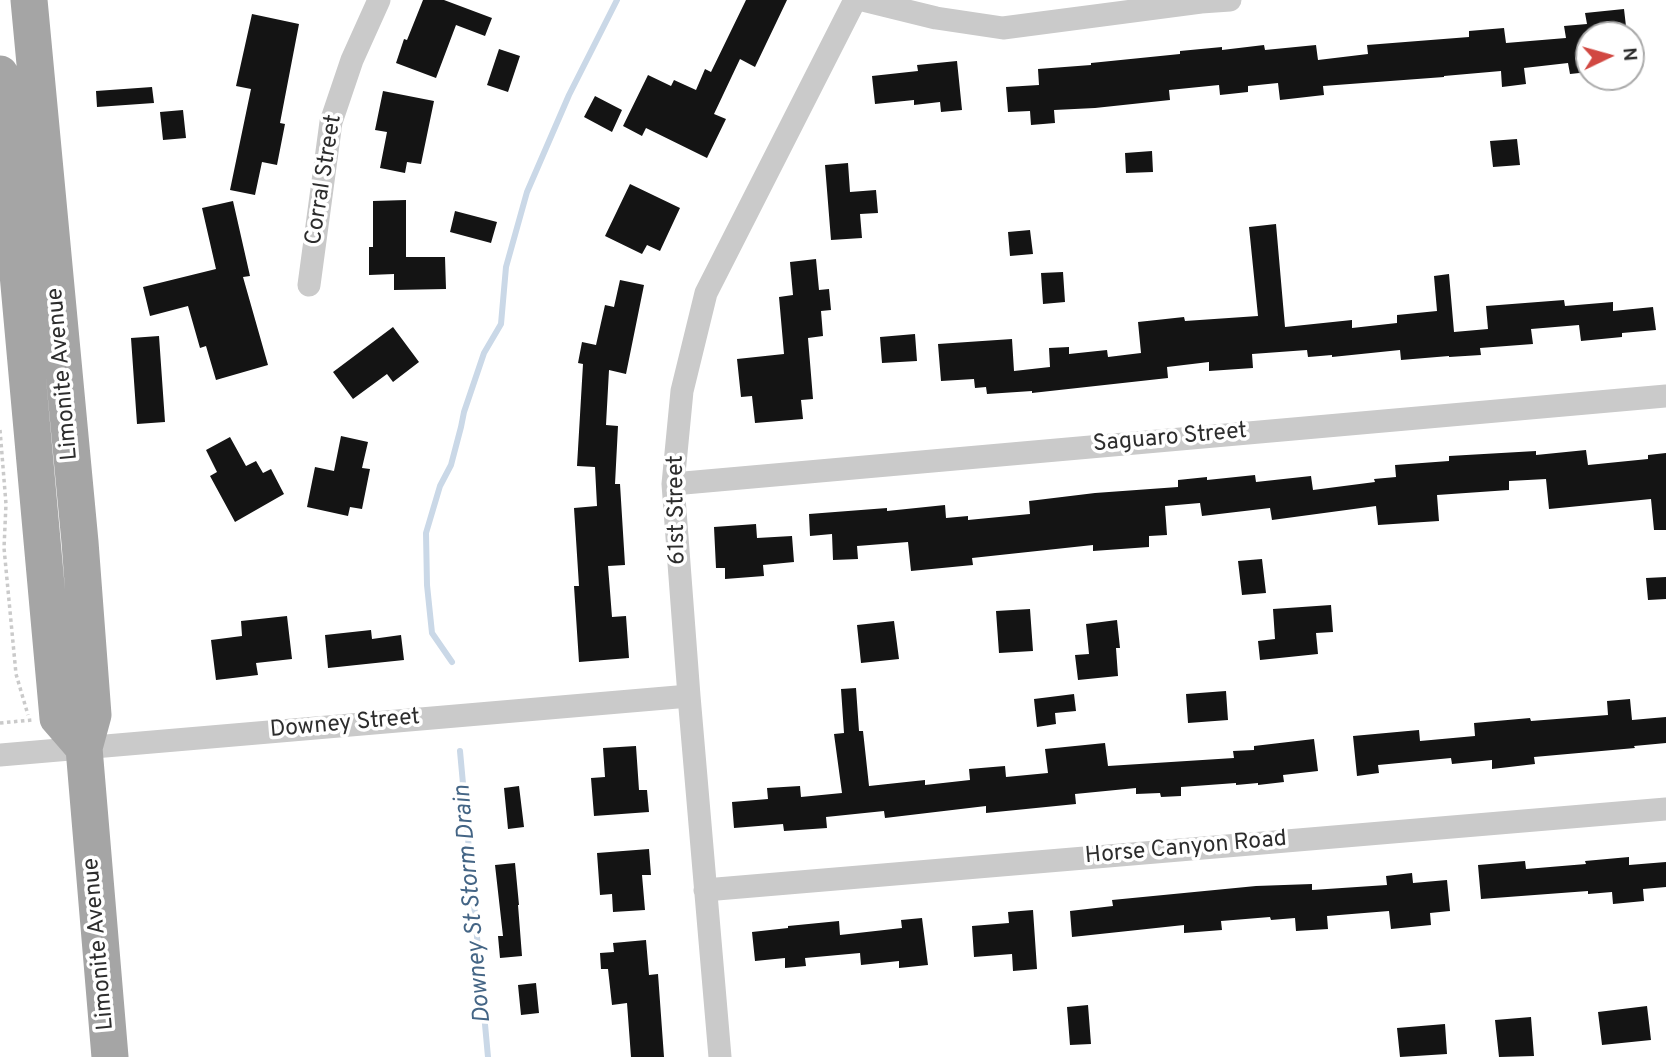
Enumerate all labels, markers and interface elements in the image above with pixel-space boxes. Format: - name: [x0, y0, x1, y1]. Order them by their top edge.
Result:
- north arrow: [1575, 21, 1645, 91]
- text: N: [1616, 46, 1641, 62]
- street label: Corral Street: [301, 113, 349, 247]
- street label: Limonite Avenue: [43, 287, 85, 461]
- street label: Saguaro Street: [1092, 419, 1248, 459]
- street label: 61st Street: [663, 455, 693, 565]
- street label: Downey Street: [269, 705, 421, 745]
- water label: Downey St Storm Drain: [449, 784, 499, 1024]
- street label: Horse Canyon Road: [1084, 826, 1288, 872]
- street label: Limonite Avenue: [79, 857, 121, 1031]

